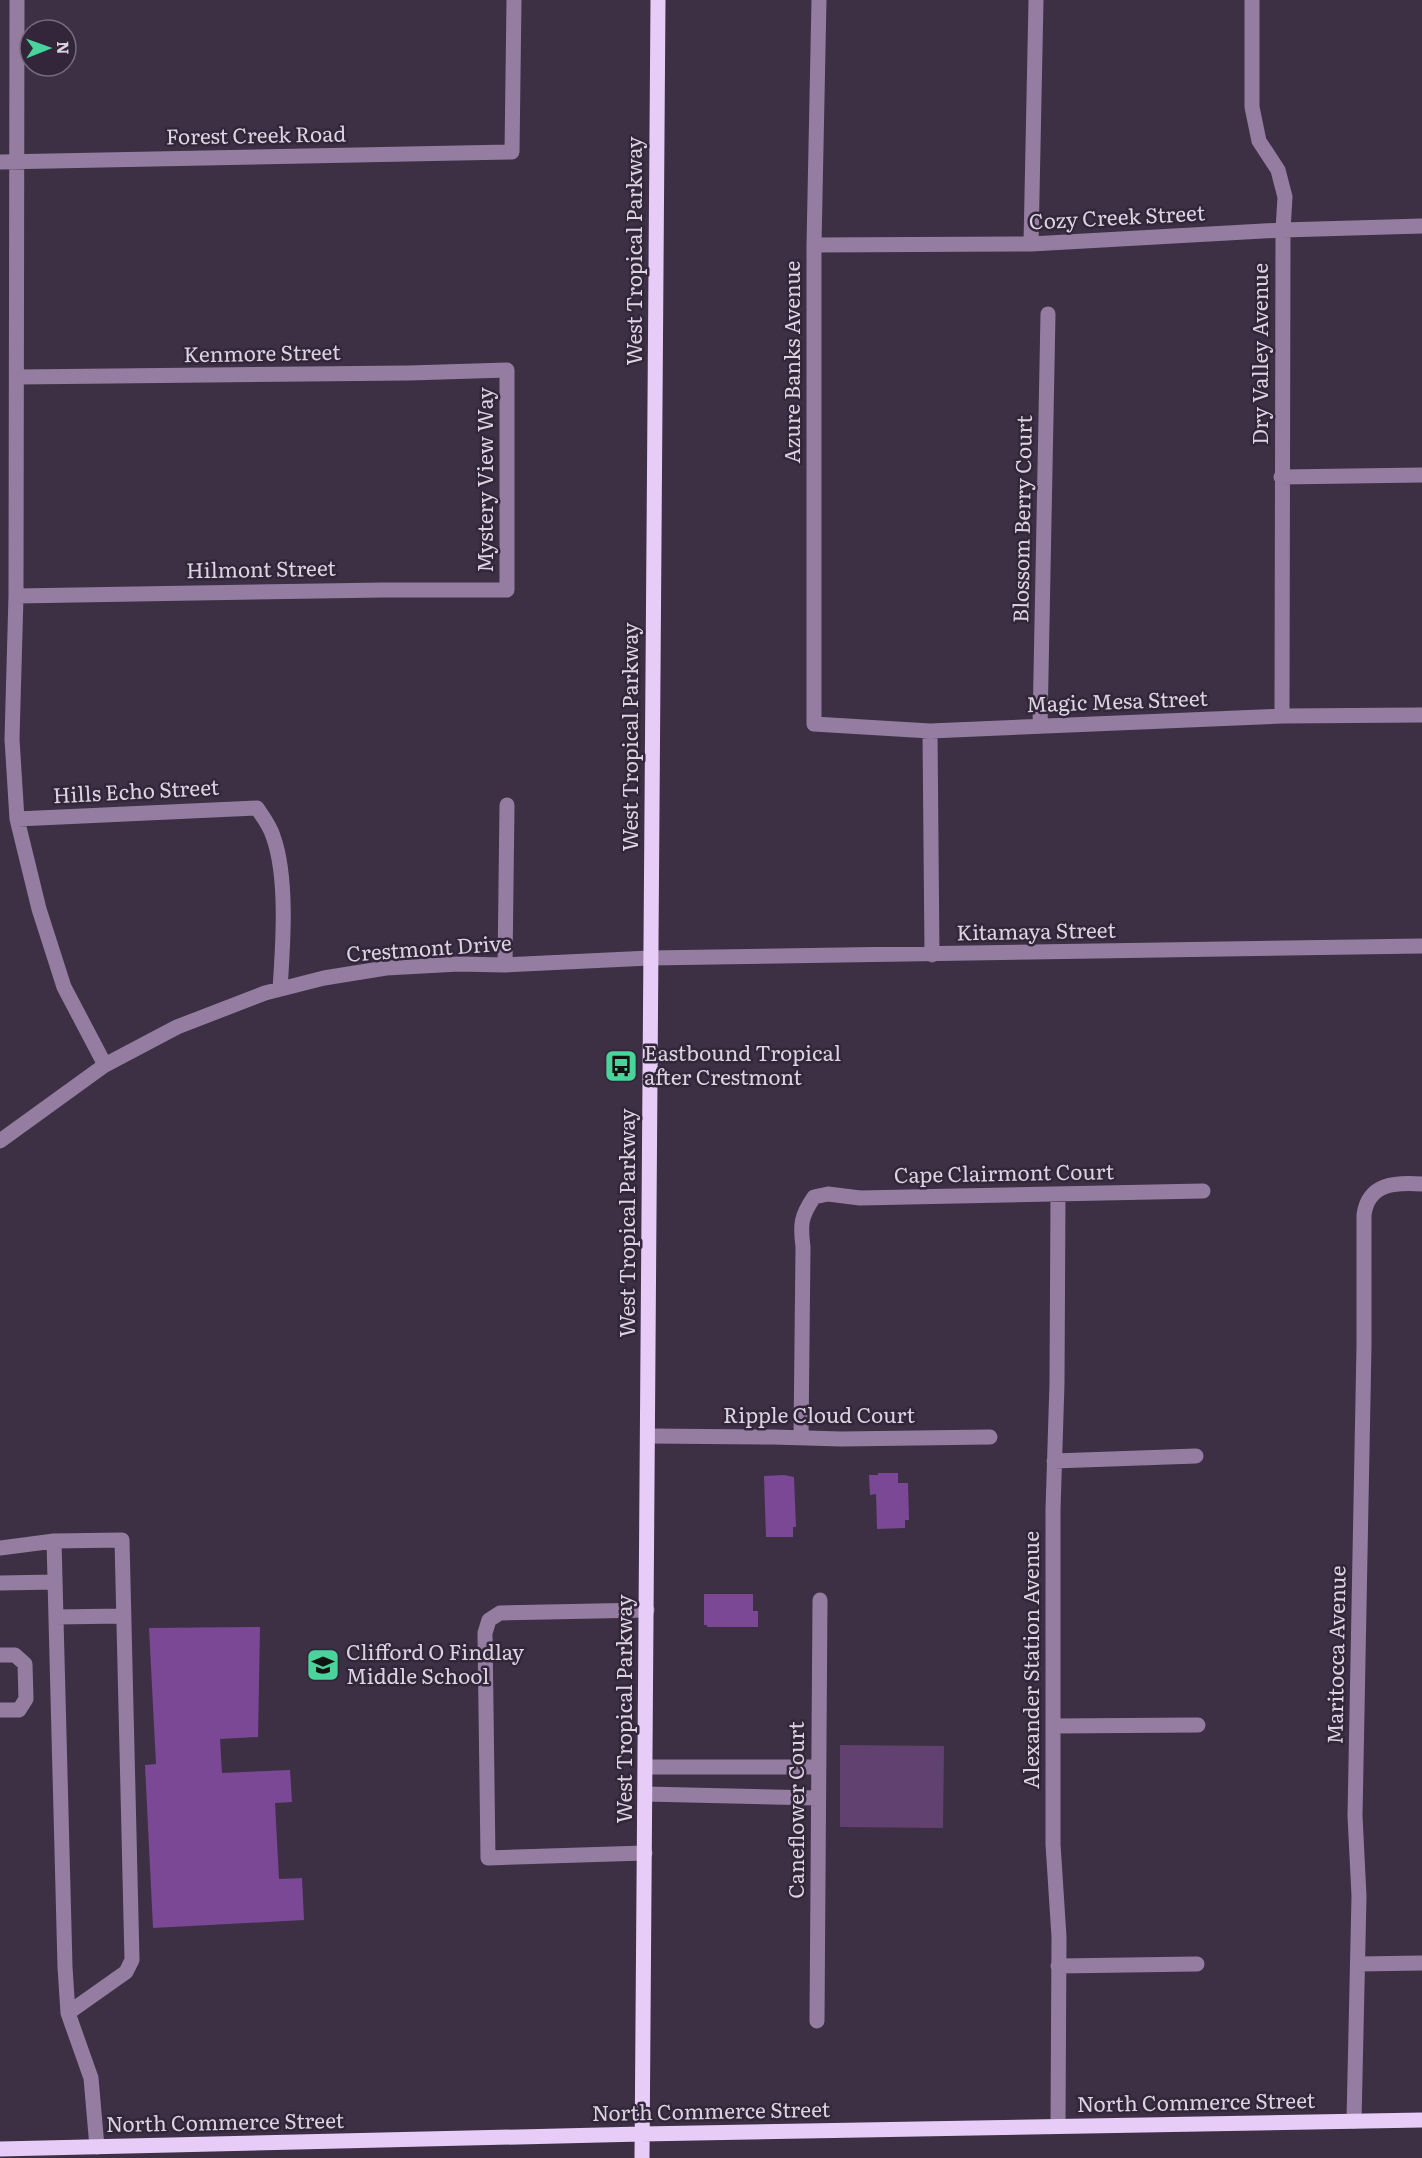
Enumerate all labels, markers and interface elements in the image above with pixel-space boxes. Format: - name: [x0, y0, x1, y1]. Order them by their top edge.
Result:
- north arrow: [18, 18, 78, 78]
- text: N: [52, 41, 76, 55]
- street label: Forest Creek Road: [166, 116, 346, 151]
- street label: West Tropical Parkway: [617, 135, 648, 366]
- street label: Cozy Creek Street: [1028, 195, 1206, 236]
- street label: Azure Banks Avenue: [775, 260, 806, 463]
- street label: Dry Valley Avenue: [1243, 263, 1274, 445]
- street label: Kenmore Street: [183, 335, 341, 368]
- street label: Mystery View Way: [468, 386, 499, 573]
- street label: Blossom Berry Court: [1003, 414, 1038, 623]
- street label: Hilmont Street: [186, 551, 337, 584]
- street label: West Tropical Parkway: [613, 621, 644, 852]
- street label: Magic Mesa Street: [1026, 681, 1209, 718]
- street label: Hills Echo Street: [52, 770, 220, 809]
- street label: Kitamaya Street: [956, 913, 1116, 946]
- street label: Crestmont Drive: [345, 925, 513, 968]
- place label: Eastbound Tropical after Crestmont: [644, 1036, 841, 1091]
- bus stop icon: Eastbound Tropical after Crestmont: [603, 1048, 639, 1084]
- street label: West Tropical Parkway: [610, 1107, 641, 1338]
- street label: Cape Clairmont Court: [894, 1154, 1115, 1189]
- street label: Ripple Cloud Court: [723, 1398, 916, 1429]
- street label: Alexander Station Avenue: [1014, 1531, 1045, 1789]
- street label: Maritocca Avenue: [1317, 1565, 1352, 1745]
- street label: West Tropical Parkway: [607, 1593, 638, 1824]
- place label: Clifford O Findlay Middle School: [346, 1635, 525, 1690]
- school or university icon: Clifford O Findlay Middle School: [305, 1647, 341, 1683]
- street label: Caneflower Court: [779, 1721, 810, 1899]
- street label: North Commerce Street: [1077, 2083, 1316, 2118]
- street label: North Commerce Street: [592, 2092, 831, 2127]
- street label: North Commerce Street: [106, 2103, 345, 2138]

